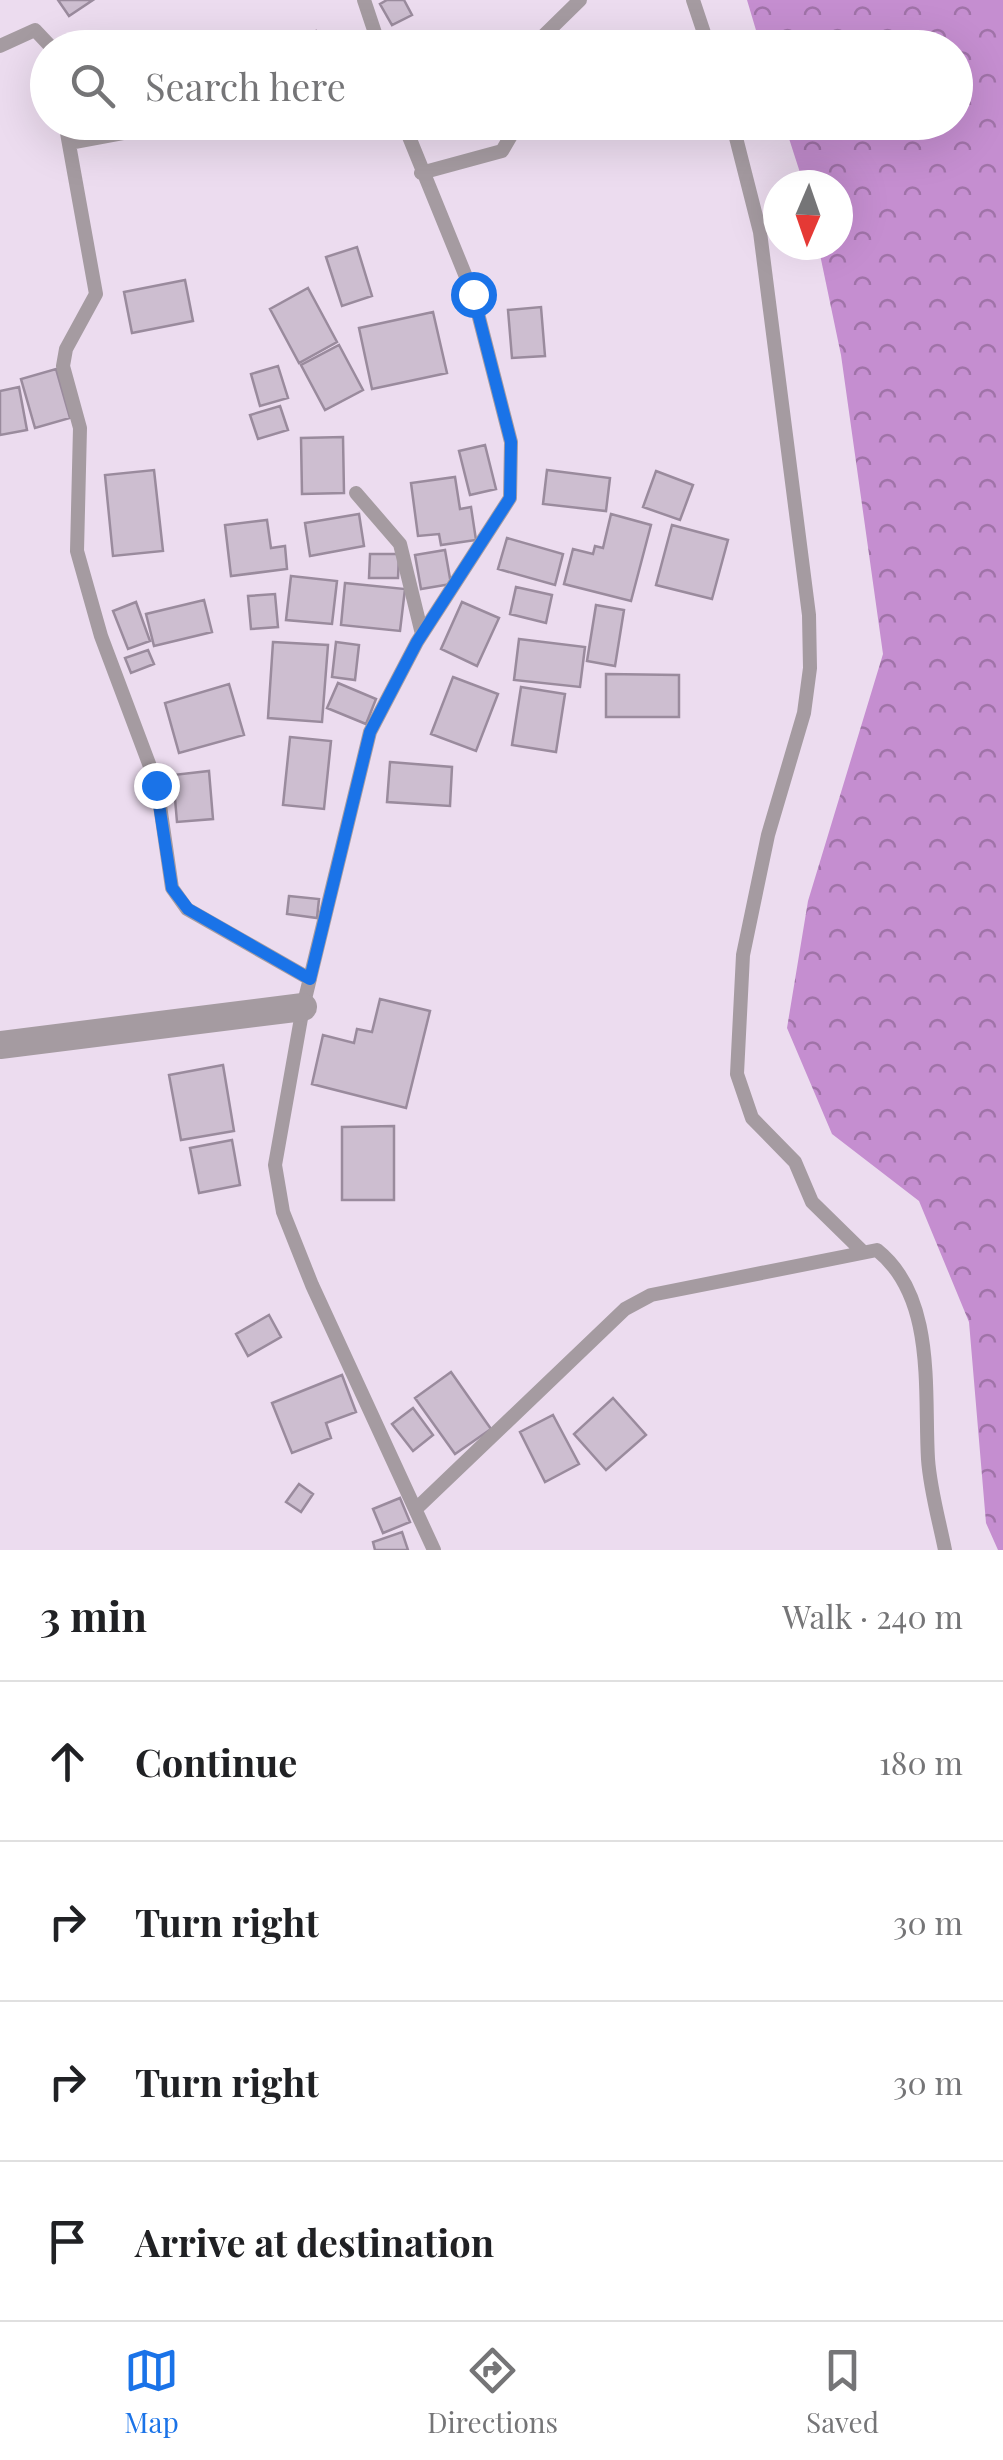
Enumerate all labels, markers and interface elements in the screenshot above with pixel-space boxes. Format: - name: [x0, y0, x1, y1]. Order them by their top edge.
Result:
- search box: [30, 30, 973, 140]
- icon: search: [65, 58, 120, 113]
- text: Search here: [145, 60, 346, 111]
- north arrow: [763, 170, 853, 260]
- route start: [451, 272, 497, 318]
- route end: [134, 763, 180, 809]
- text: 3 min: [40, 1587, 147, 1643]
- text: Walk · 240 m: [782, 1594, 963, 1637]
- icon: ahead: [40, 1734, 95, 1789]
- text: Continue: [135, 1736, 297, 1787]
- text: 180 m: [879, 1740, 963, 1783]
- icon: right: [40, 1894, 95, 1949]
- text: Turn right: [135, 1896, 319, 1947]
- text: 30 m: [893, 1900, 963, 1943]
- icon: right: [40, 2054, 95, 2109]
- text: Turn right: [135, 2056, 319, 2107]
- text: 30 m: [893, 2060, 963, 2103]
- icon: arrive: [40, 2214, 95, 2269]
- text: Arrive at destination: [135, 2216, 494, 2267]
- tab: Map: [124, 2343, 179, 2440]
- tab: Directions: [427, 2343, 558, 2440]
- tab: Saved: [806, 2343, 879, 2440]

